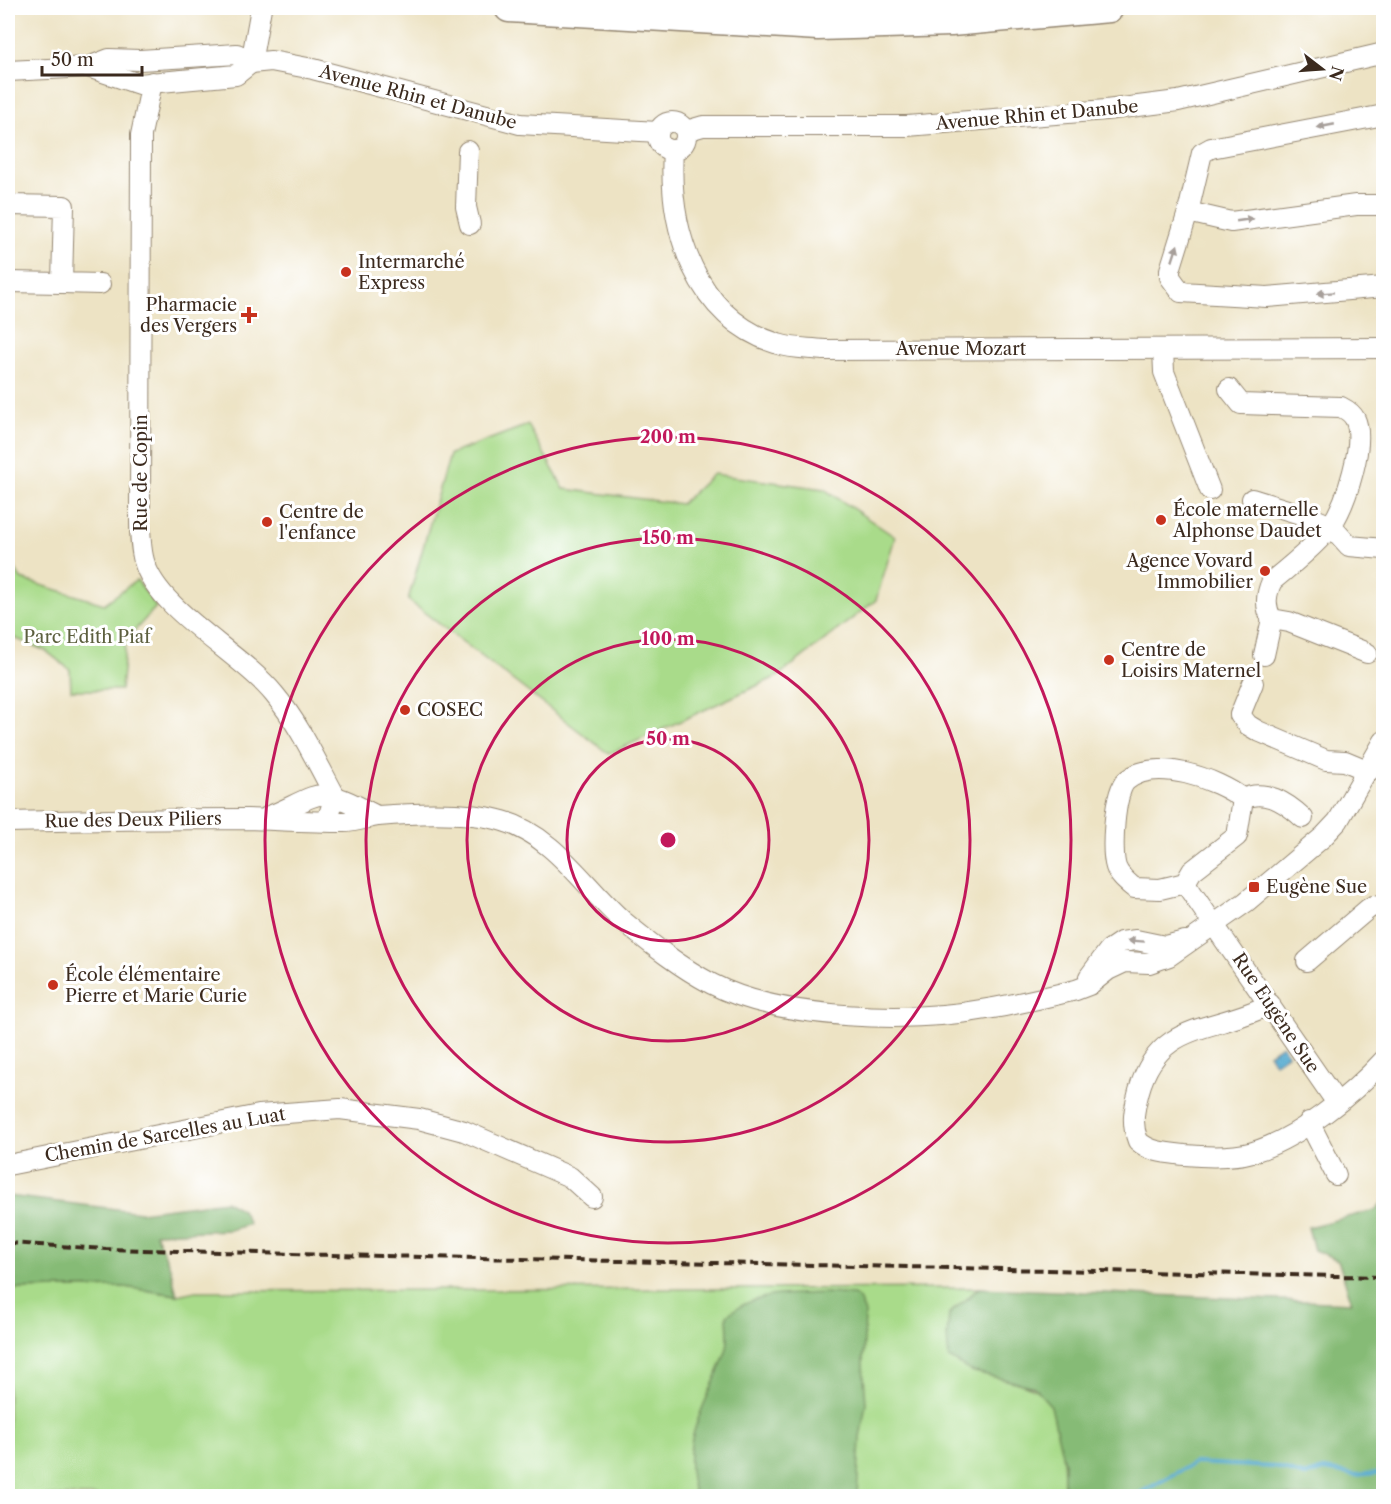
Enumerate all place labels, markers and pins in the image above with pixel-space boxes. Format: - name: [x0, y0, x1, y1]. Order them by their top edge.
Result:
- place label: Intermarché Express: [358, 251, 464, 294]
- marker: Intermarché Express: [339, 265, 353, 279]
- place label: Pharmacie des Vergers: [140, 294, 237, 337]
- marker: Pharmacie des Vergers: [242, 308, 256, 322]
- place label: École maternelle Alphonse Daudet: [1172, 498, 1322, 542]
- place label: Centre de l'enfance: [279, 501, 364, 544]
- marker: École maternelle Alphonse Daudet: [1154, 513, 1168, 527]
- marker: Centre de l'enfance: [260, 515, 274, 529]
- place label: Agence Vovard Immobilier: [1125, 550, 1253, 593]
- marker: Agence Vovard Immobilier: [1258, 564, 1272, 578]
- place label: Centre de Loisirs Maternel: [1121, 639, 1261, 682]
- marker: Centre de Loisirs Maternel: [1102, 653, 1116, 667]
- place label: COSEC: [417, 699, 483, 721]
- marker: COSEC: [398, 703, 412, 717]
- centre of rings: [658, 830, 678, 850]
- place label: Eugène Sue: [1266, 876, 1367, 898]
- marker: Eugène Sue: [1247, 880, 1261, 894]
- place label: École élémentaire Pierre et Marie Curie: [65, 963, 247, 1007]
- marker: École élémentaire Pierre et Marie Curie: [46, 978, 60, 992]

